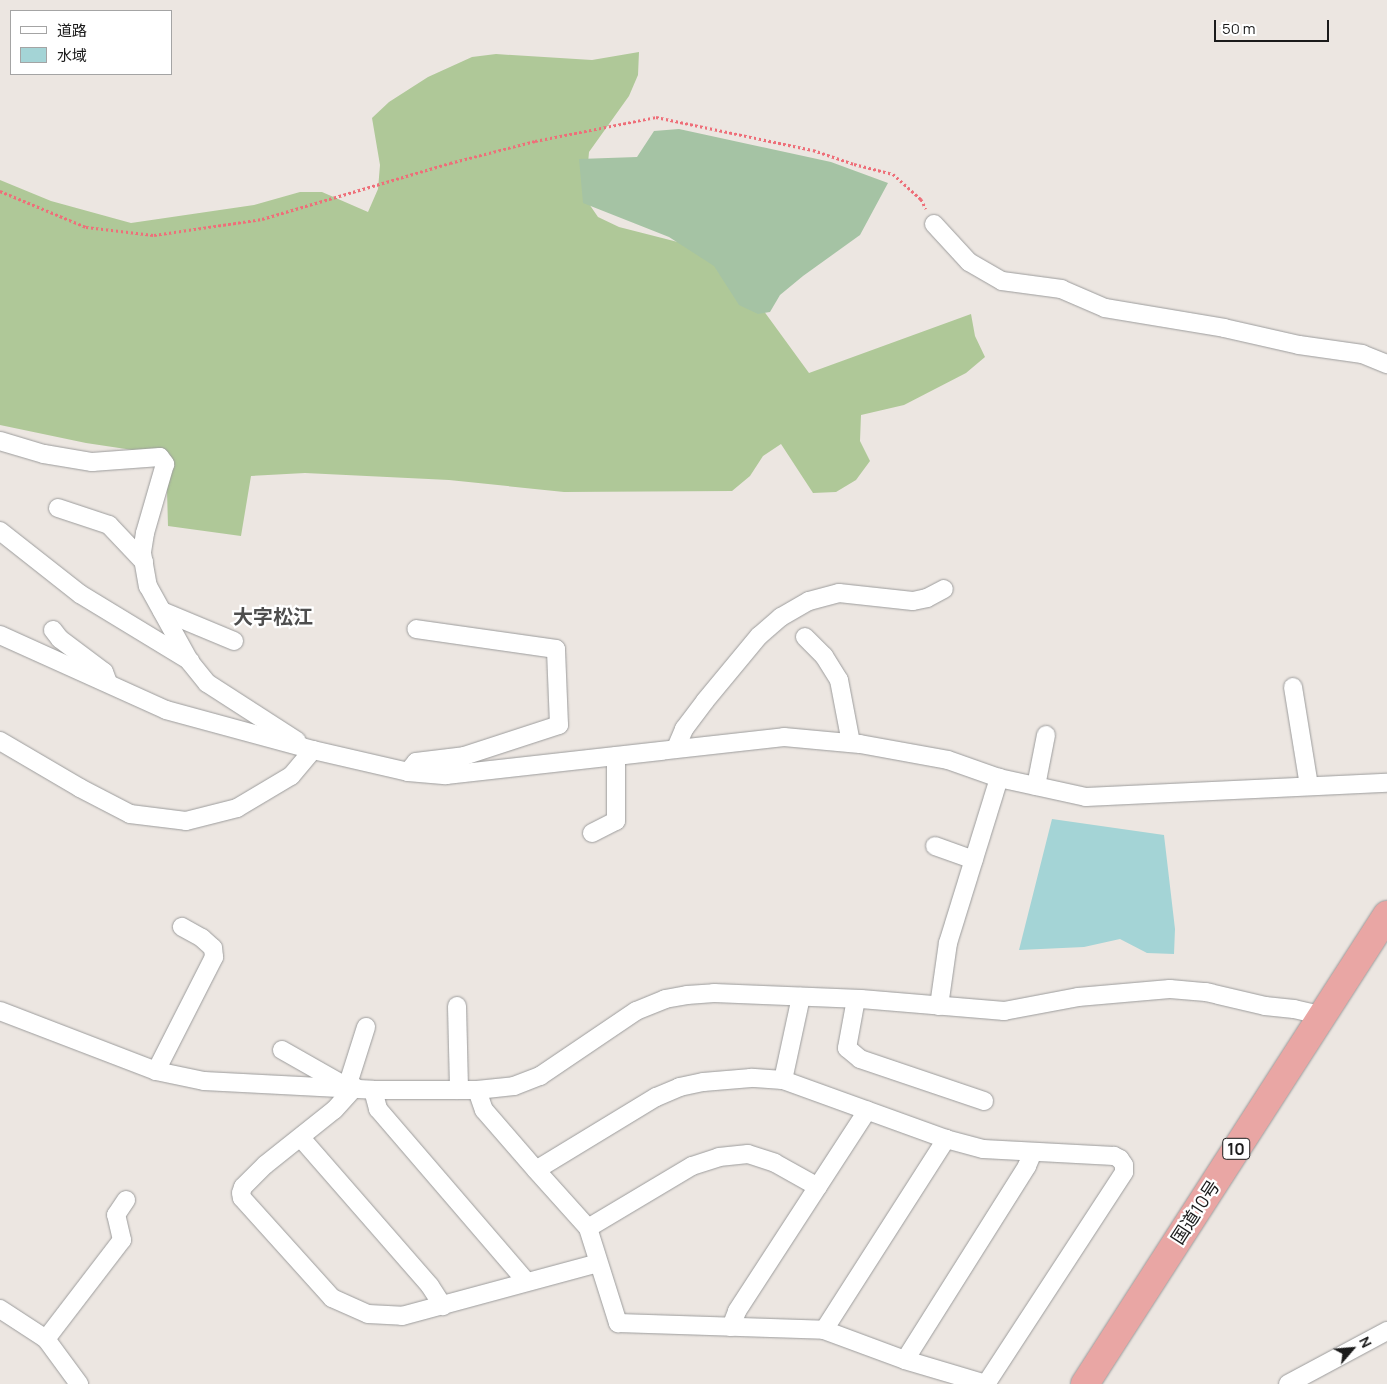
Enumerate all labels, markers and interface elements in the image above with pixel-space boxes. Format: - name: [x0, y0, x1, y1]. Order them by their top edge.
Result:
- legend: [10, 10, 172, 75]
- scale bar: [1217, 10, 1332, 42]
- text: 50 m: [1222, 18, 1256, 39]
- text: 道路: [57, 20, 87, 41]
- text: 水域: [57, 45, 87, 66]
- district label: 大字松江: [233, 604, 313, 628]
- road number: 10: [1221, 1136, 1251, 1162]
- street label: 国道10号: [1166, 1176, 1224, 1248]
- north arrow: [1327, 1324, 1377, 1374]
- text: N: [1355, 1333, 1377, 1351]

